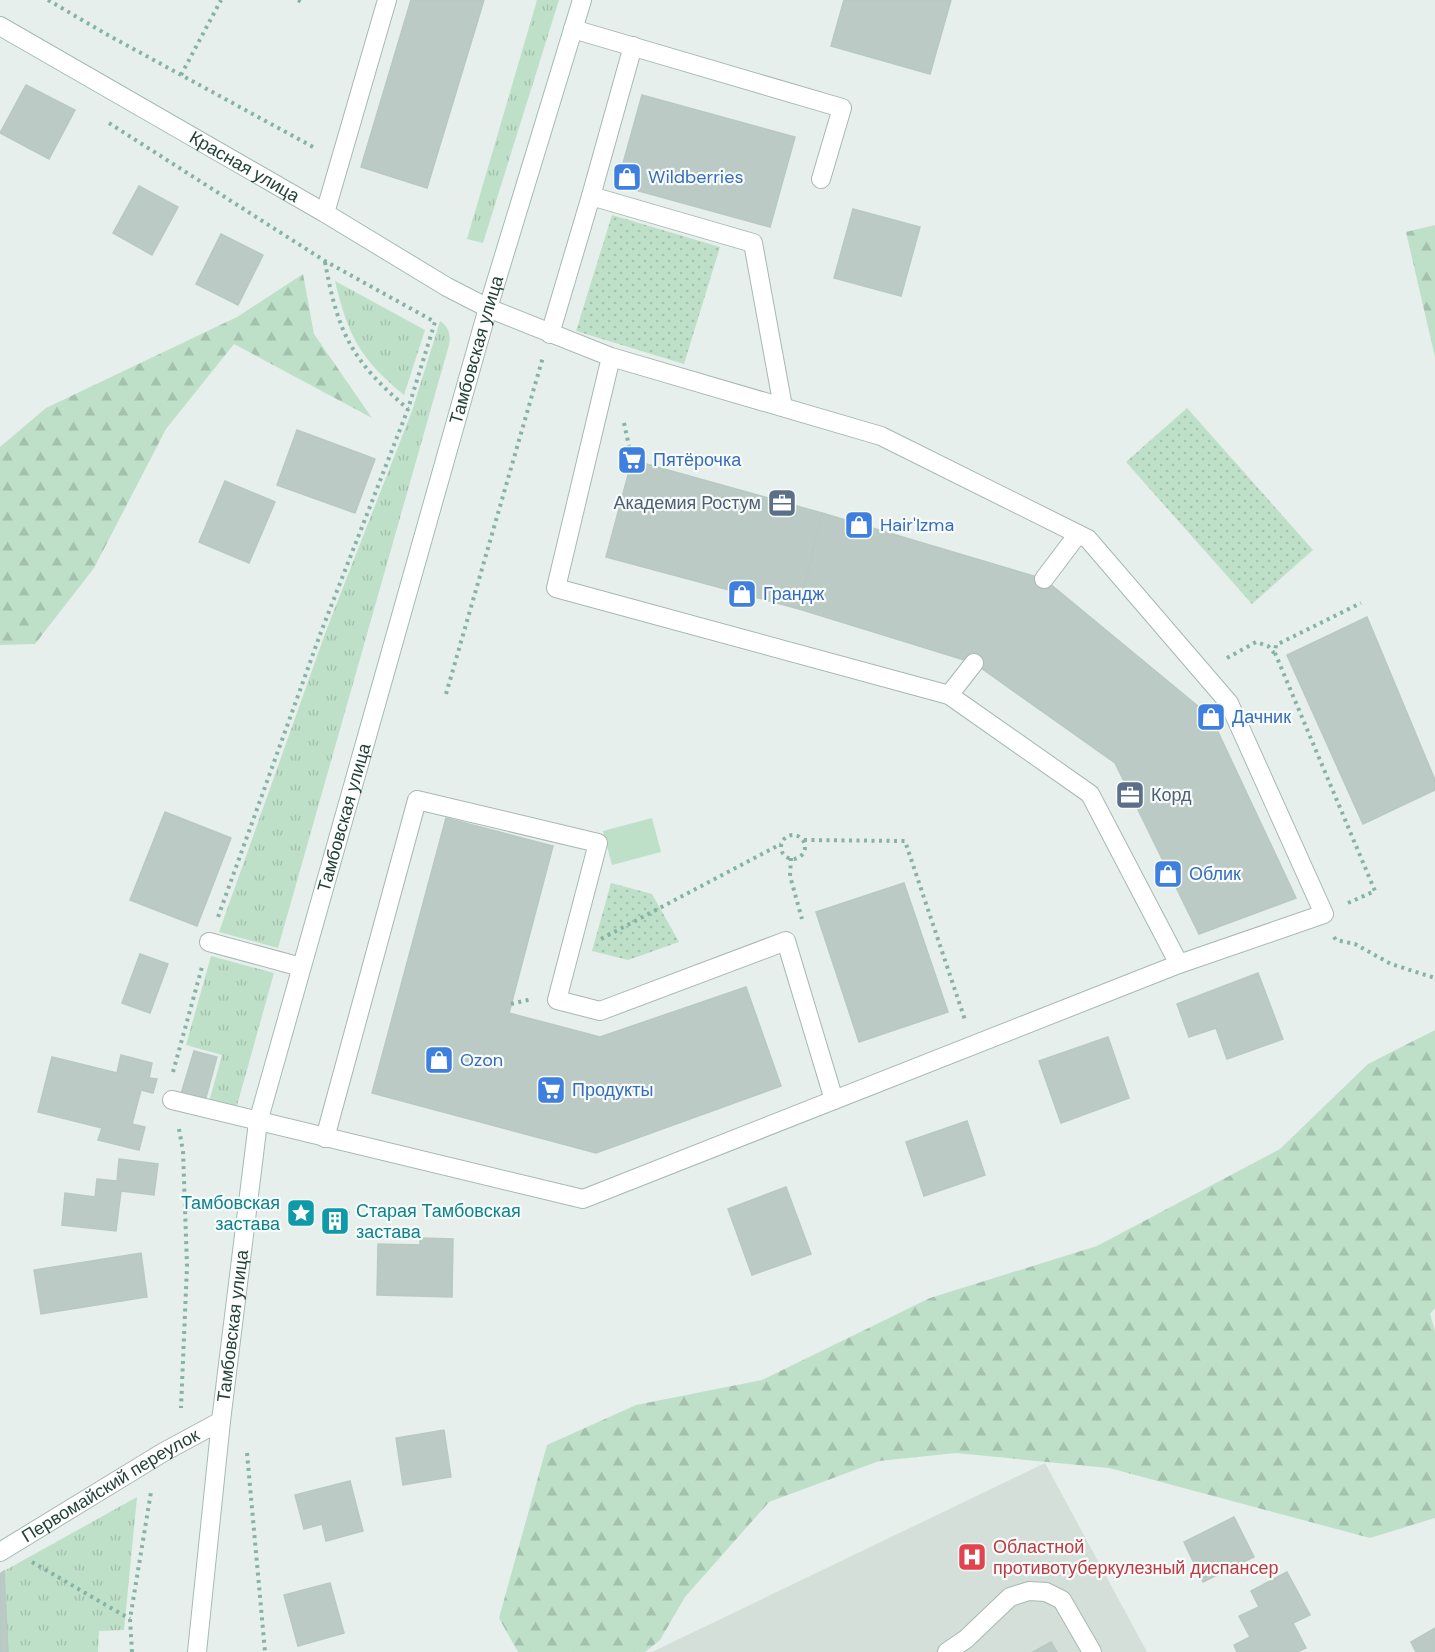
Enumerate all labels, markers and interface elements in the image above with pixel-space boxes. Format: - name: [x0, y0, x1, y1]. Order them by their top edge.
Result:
- street label: Красная улица: [185, 125, 305, 208]
- shop icon: Wildberries: [611, 161, 643, 193]
- place label: Wildberries: [648, 165, 743, 189]
- street label: Тамбовская улица: [444, 272, 509, 427]
- supermarket icon: Пятёрочка: [616, 444, 648, 476]
- place label: Пятёрочка: [653, 448, 742, 472]
- office icon: Академия Ростум: [766, 487, 798, 519]
- place label: Академия Ростум: [613, 491, 761, 515]
- shop icon: Hair'Izma: [843, 509, 875, 541]
- place label: Hair'Izma: [880, 513, 954, 537]
- shop icon: Грандж: [726, 578, 758, 610]
- place label: Грандж: [763, 582, 824, 606]
- shop icon: Дачник: [1195, 701, 1227, 733]
- place label: Дачник: [1232, 705, 1291, 729]
- street label: Тамбовская улица: [312, 739, 377, 895]
- office icon: Корд: [1114, 779, 1146, 811]
- place label: Корд: [1151, 783, 1192, 807]
- shop icon: Облик: [1152, 858, 1184, 890]
- place label: Облик: [1189, 862, 1241, 886]
- shop icon: Ozon: [423, 1044, 455, 1076]
- place label: Ozon: [460, 1048, 503, 1072]
- supermarket icon: Продукты: [535, 1074, 567, 1106]
- place label: Продукты: [572, 1078, 653, 1102]
- place label: Тамбовская застава: [181, 1191, 281, 1236]
- place icon: Тамбовская застава: [285, 1197, 317, 1229]
- place label: Старая Тамбовская застава: [356, 1199, 521, 1244]
- building icon: Старая Тамбовская застава: [319, 1205, 351, 1237]
- street label: Тамбовская улица: [211, 1247, 254, 1404]
- street label: Первомайский переулок: [17, 1423, 204, 1548]
- place label: Областной противотуберкулезный диспансер: [993, 1535, 1278, 1580]
- hospital icon: Областной противотуберкулезный диспансер: [956, 1541, 988, 1573]

